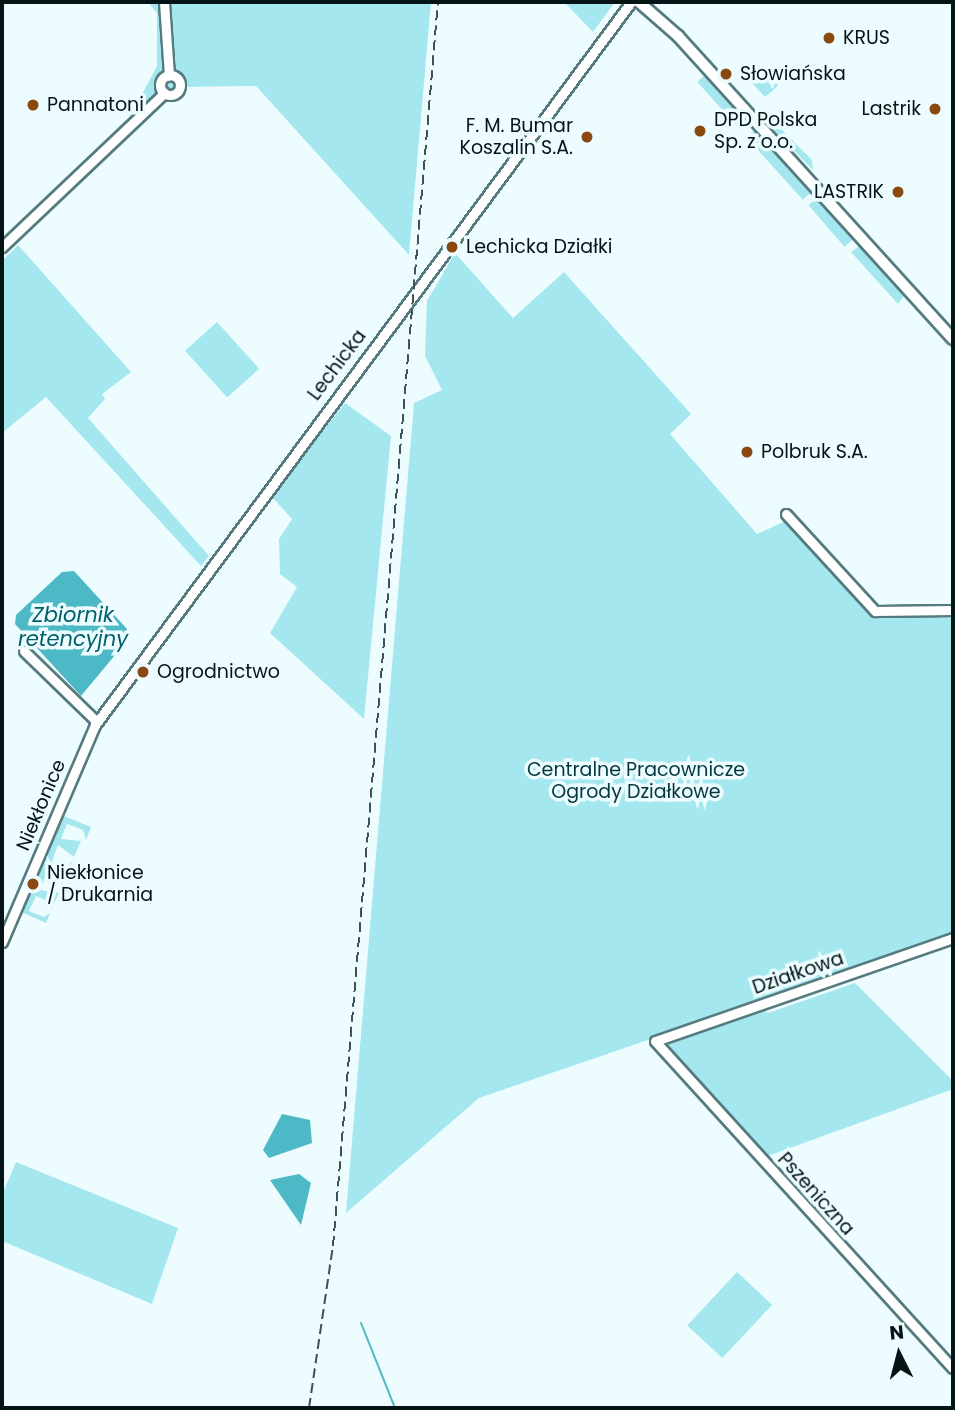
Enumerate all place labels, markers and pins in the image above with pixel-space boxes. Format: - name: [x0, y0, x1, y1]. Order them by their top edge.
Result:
- place label: KRUS: [843, 27, 890, 49]
- marker: KRUS: [821, 30, 837, 46]
- place label: Słowiańska: [740, 63, 846, 85]
- marker: Słowiańska: [718, 66, 734, 82]
- place label: Pannatoni: [47, 94, 144, 116]
- marker: Pannatoni: [25, 97, 41, 113]
- place label: Lastrik: [862, 98, 921, 120]
- marker: Lastrik: [927, 101, 943, 117]
- place label: DPD Polska Sp. z o.o.: [714, 109, 817, 153]
- place label: F. M. Bumar Koszalin S.A.: [460, 115, 573, 159]
- marker: DPD Polska Sp. z o.o.: [692, 123, 708, 139]
- marker: F. M. Bumar Koszalin S.A.: [579, 129, 595, 145]
- place label: LASTRIK: [814, 181, 884, 203]
- marker: LASTRIK: [890, 184, 906, 200]
- place label: Lechicka Działki: [466, 236, 612, 258]
- marker: Lechicka Działki: [444, 239, 460, 255]
- place label: Polbruk S.A.: [761, 441, 868, 463]
- marker: Polbruk S.A.: [739, 444, 755, 460]
- place label: Ogrodnictwo: [157, 661, 280, 683]
- marker: Ogrodnictwo: [135, 664, 151, 680]
- place label: Niekłonice / Drukarnia: [47, 862, 153, 906]
- marker: Niekłonice / Drukarnia: [25, 876, 41, 892]

